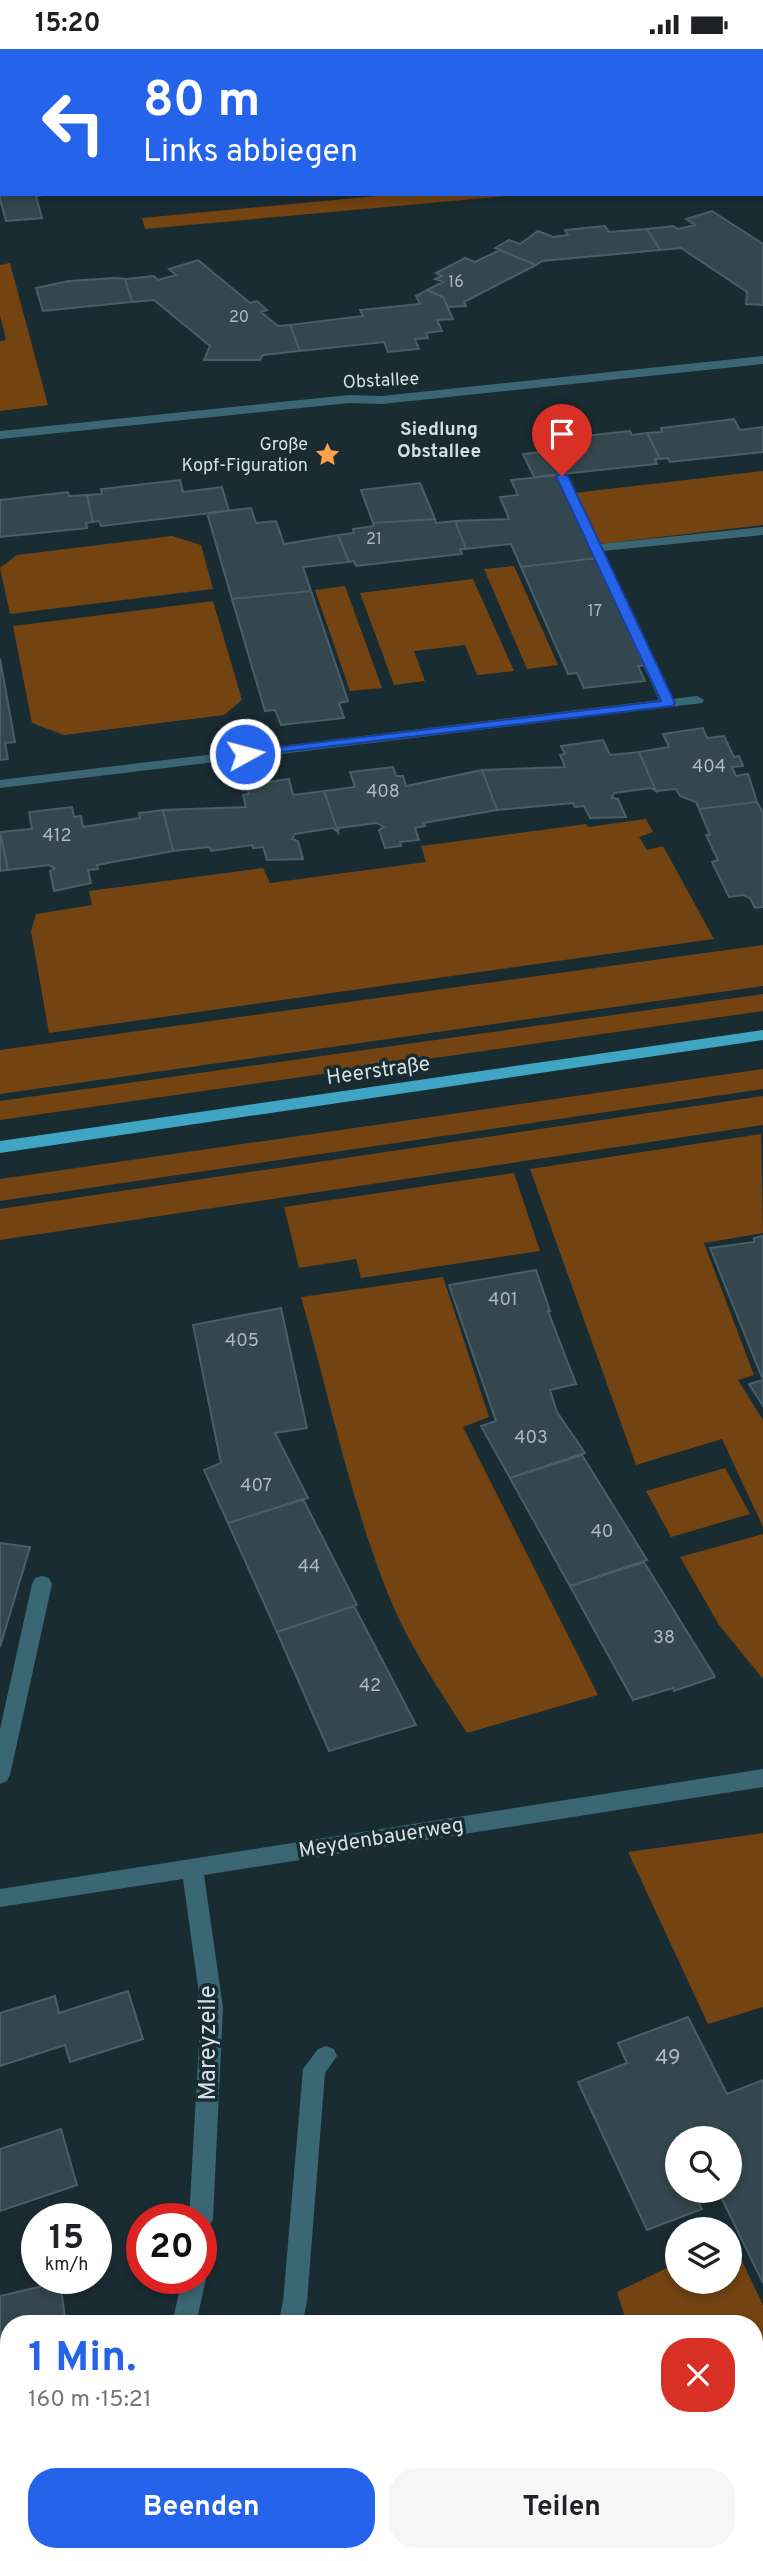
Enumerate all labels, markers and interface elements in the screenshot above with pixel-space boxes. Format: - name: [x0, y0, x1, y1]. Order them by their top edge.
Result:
- text: 15:20: [35, 8, 101, 41]
- text: 80 m: [143, 72, 260, 134]
- icon: left: [28, 77, 119, 168]
- text: Links abbiegen: [143, 133, 358, 173]
- house number: 16: [448, 273, 464, 293]
- house number: 20: [229, 308, 249, 328]
- street label: Obstallee: [342, 368, 420, 395]
- pin: [532, 404, 592, 476]
- icon: arrive: [543, 415, 581, 453]
- district label: Siedlung Obstallee: [397, 418, 481, 464]
- place label: Große Kopf-Figuration: [182, 434, 308, 478]
- place icon: Große Kopf-Figuration: [314, 440, 342, 468]
- house number: 21: [366, 530, 382, 550]
- house number: 17: [588, 602, 602, 622]
- position arrow: [208, 717, 282, 791]
- house number: 404: [692, 756, 726, 779]
- house number: 408: [366, 781, 400, 804]
- house number: 412: [43, 825, 71, 848]
- street label: Heerstraße: [325, 1051, 432, 1092]
- house number: 401: [488, 1289, 518, 1312]
- house number: 405: [225, 1330, 259, 1353]
- house number: 403: [514, 1427, 548, 1450]
- house number: 407: [240, 1475, 272, 1498]
- house number: 40: [591, 1521, 613, 1544]
- house number: 44: [298, 1556, 320, 1579]
- house number: 38: [653, 1627, 675, 1650]
- house number: 42: [359, 1675, 381, 1698]
- street label: Meydenbauerweg: [297, 1812, 466, 1865]
- street label: Mareyzeile: [194, 1985, 224, 2101]
- house number: 49: [655, 2045, 681, 2072]
- map controls: [665, 2126, 742, 2294]
- button: search: [665, 2126, 742, 2203]
- speed limit sign: 20: [126, 2203, 217, 2294]
- text: 15: [49, 2217, 84, 2261]
- button: layers: [665, 2217, 742, 2294]
- text: km/h: [45, 2254, 88, 2277]
- text: 1 Min.: [28, 2333, 137, 2386]
- button: close: [661, 2338, 735, 2412]
- text: 160 m · 15:21: [28, 2386, 151, 2415]
- button: Beenden: [28, 2468, 375, 2548]
- button: Teilen: [389, 2468, 735, 2548]

